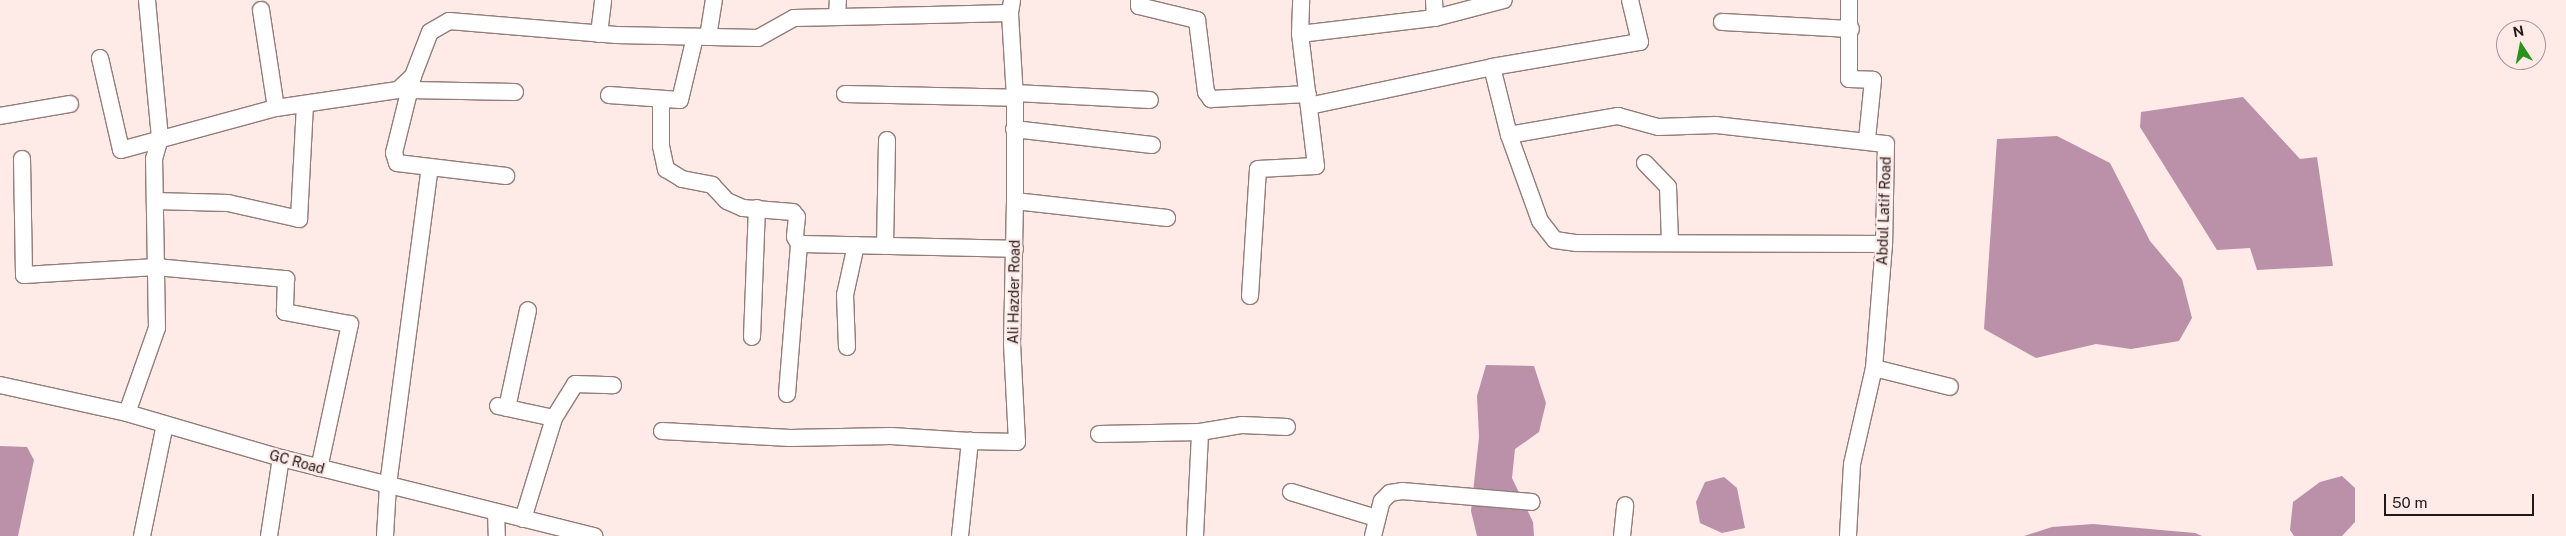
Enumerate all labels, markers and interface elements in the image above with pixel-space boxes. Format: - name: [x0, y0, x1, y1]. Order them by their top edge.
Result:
- north arrow: [2496, 20, 2546, 70]
- text: N: [2511, 22, 2525, 40]
- street label: Abdul Latif Road: [1874, 156, 1894, 266]
- street label: Ali Hazder Road: [1005, 240, 1023, 344]
- street label: GC Road: [268, 447, 326, 477]
- scale bar: [2386, 484, 2536, 516]
- text: 50 m: [2392, 494, 2427, 511]

